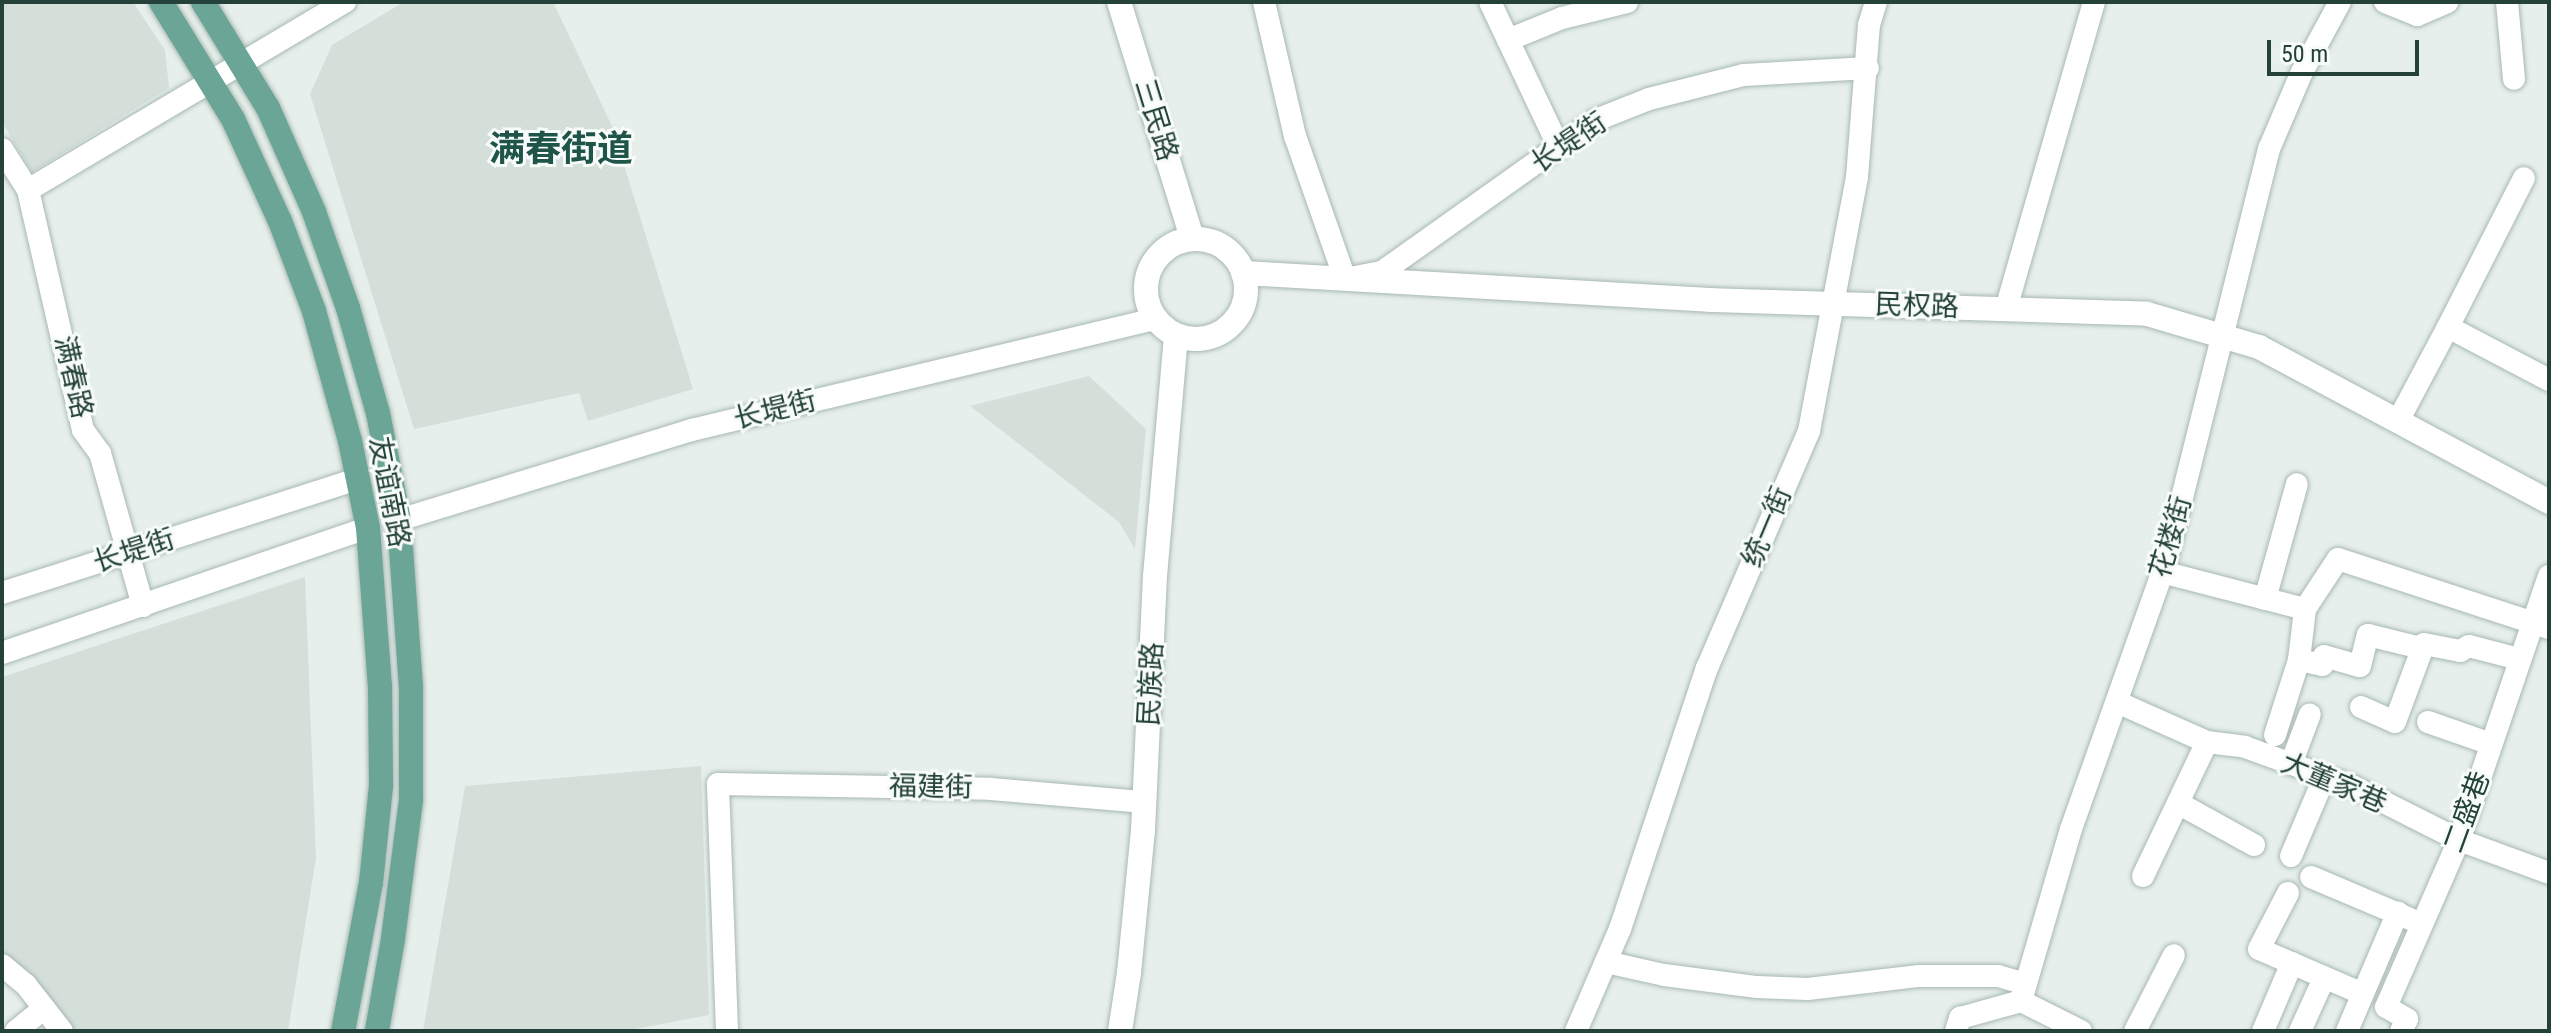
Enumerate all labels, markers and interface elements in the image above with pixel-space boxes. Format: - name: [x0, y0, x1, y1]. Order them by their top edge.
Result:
- scale bar: [2271, 24, 2423, 74]
- text: 50 m: [2281, 40, 2328, 68]
- street label: 三民路: [1128, 75, 1184, 165]
- street label: 长堤街: [1525, 106, 1613, 180]
- district label: 满春街道: [489, 128, 633, 172]
- street label: 民权路: [1874, 288, 1960, 324]
- street label: 满春路: [47, 332, 99, 422]
- street label: 长堤街: [730, 384, 820, 436]
- street label: 友谊南路: [362, 434, 416, 550]
- street label: 统一街: [1735, 482, 1799, 572]
- street label: 花楼街: [2143, 492, 2199, 582]
- street label: 长堤街: [89, 522, 179, 580]
- street label: 民族路: [1132, 641, 1170, 727]
- street label: 大董家巷: [2276, 746, 2392, 820]
- street label: 二盛巷: [2437, 767, 2497, 857]
- street label: 福建街: [889, 769, 973, 805]

